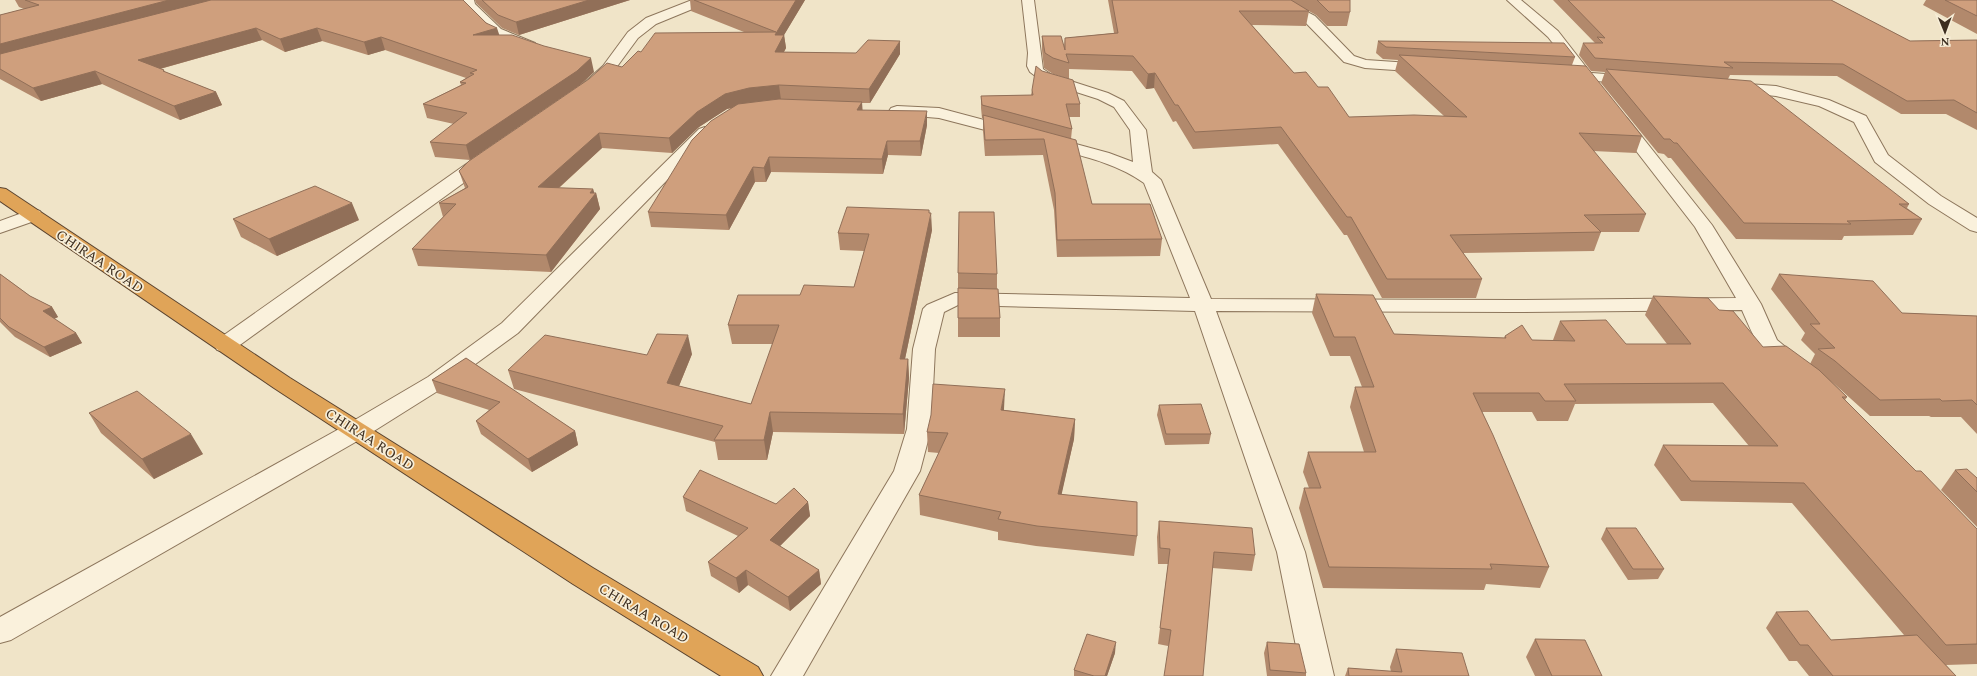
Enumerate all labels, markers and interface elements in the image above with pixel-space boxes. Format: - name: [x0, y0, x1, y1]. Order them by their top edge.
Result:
- north arrow: [1925, 12, 1965, 52]
- text: N: [1941, 33, 1950, 50]
- street label: CHIRAA ROAD: [52, 224, 148, 299]
- street label: CHIRAA ROAD: [321, 403, 418, 476]
- street label: CHIRAA ROAD: [595, 578, 693, 649]

